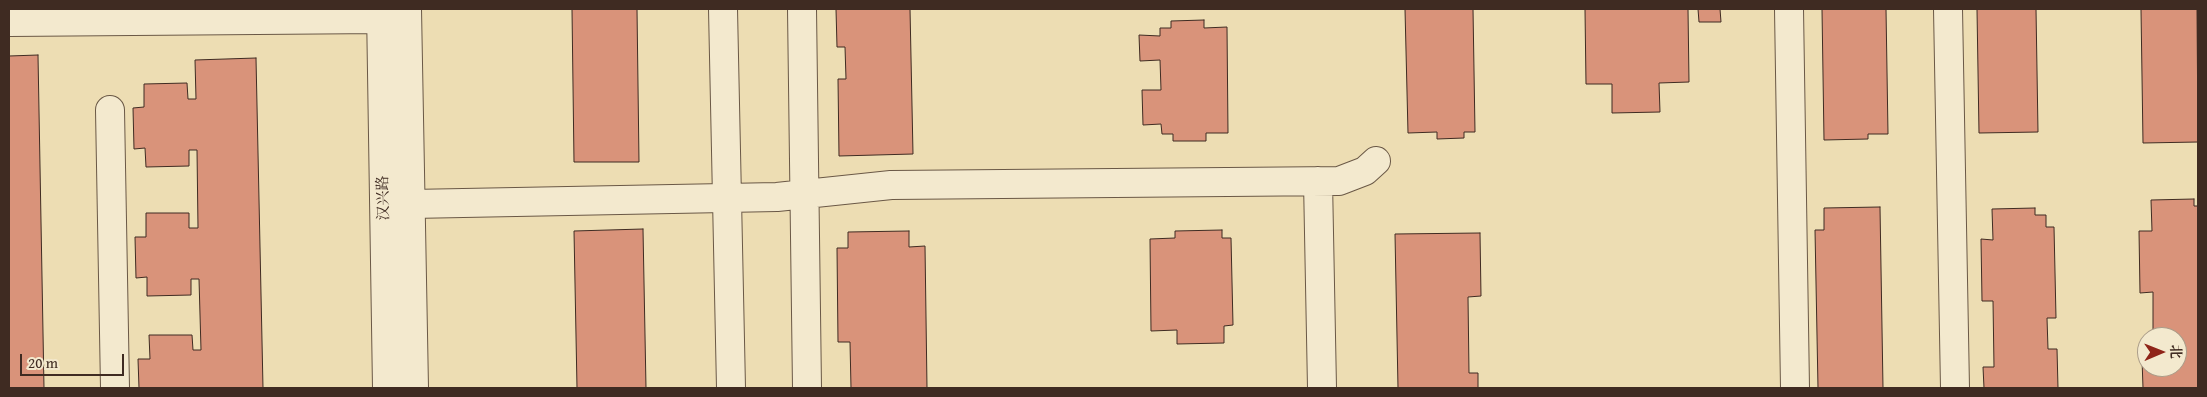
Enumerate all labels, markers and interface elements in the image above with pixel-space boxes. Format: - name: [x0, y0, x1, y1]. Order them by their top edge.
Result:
- street label: 汉兴路: [375, 175, 393, 221]
- north arrow: [2137, 327, 2187, 377]
- scale bar: [22, 344, 126, 376]
- text: 北: [2166, 345, 2186, 359]
- text: 20 m: [28, 352, 58, 373]

